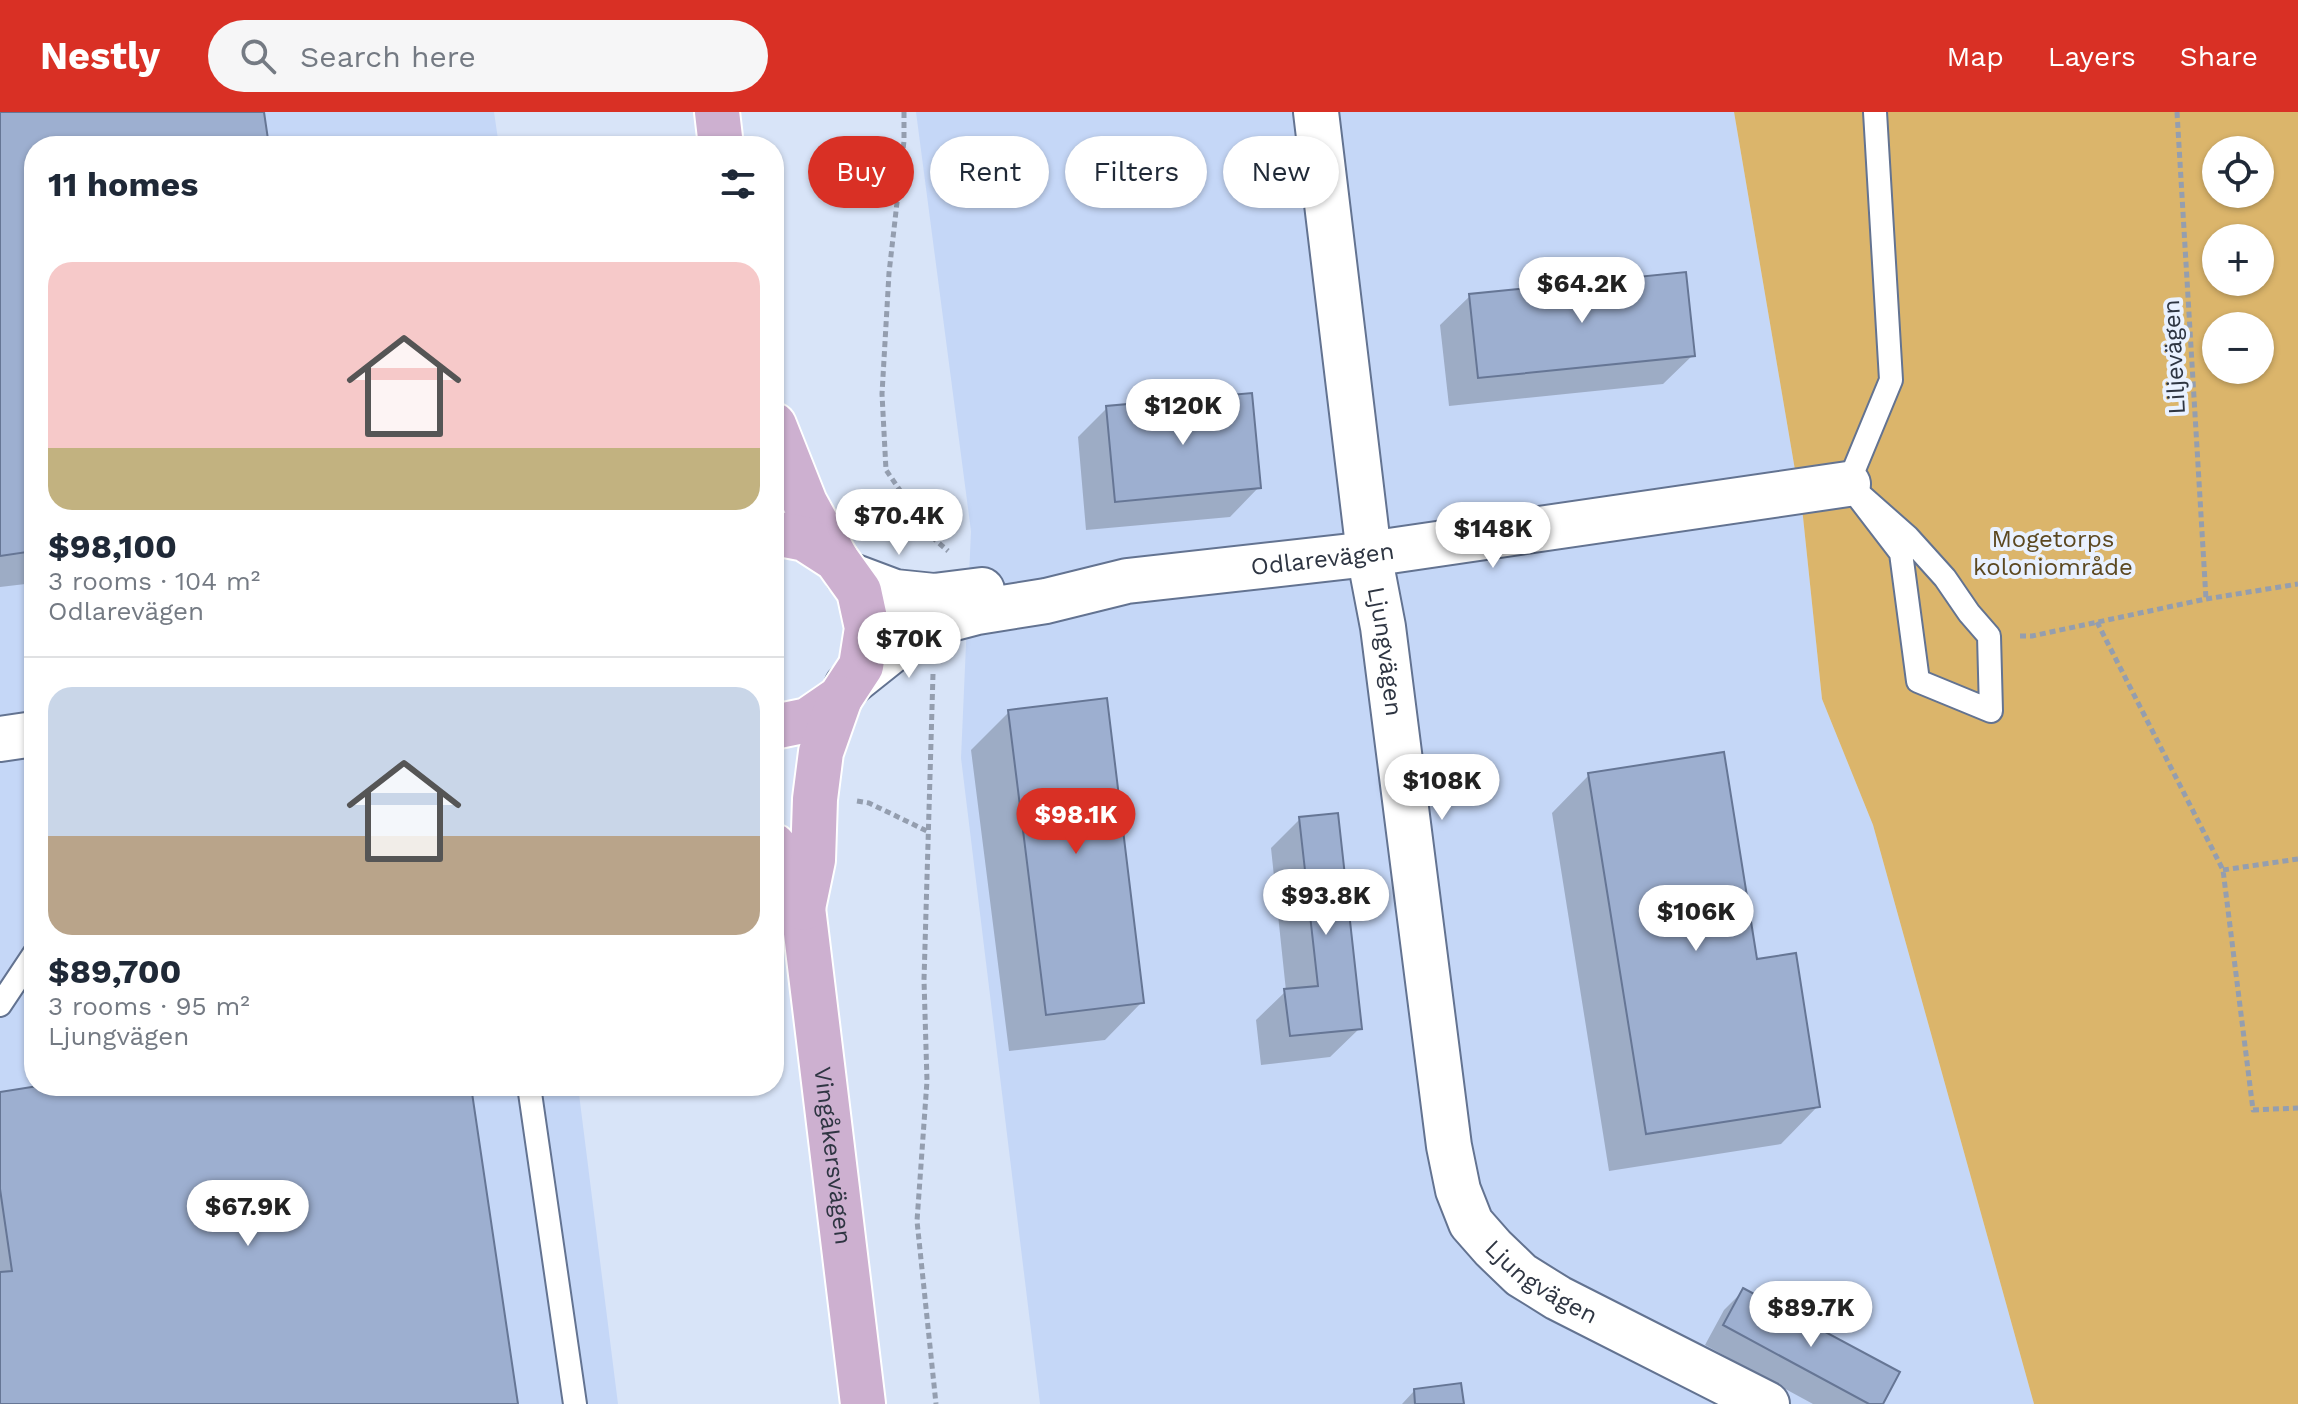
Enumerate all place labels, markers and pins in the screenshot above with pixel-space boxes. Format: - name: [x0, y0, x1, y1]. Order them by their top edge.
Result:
- pin: $64.2K: [1517, 257, 1647, 325]
- pin: $120K: [1127, 379, 1239, 447]
- pin: $70.4K: [834, 489, 964, 557]
- pin: $148K: [1437, 502, 1549, 570]
- pin: $70K: [862, 612, 956, 680]
- pin: $108K: [1386, 754, 1498, 822]
- pin: $98.1K: [1011, 788, 1141, 856]
- pin: $93.8K: [1261, 869, 1391, 937]
- pin: $106K: [1640, 885, 1752, 953]
- pin: $67.9K: [183, 1180, 313, 1248]
- pin: $89.7K: [1746, 1281, 1876, 1349]

